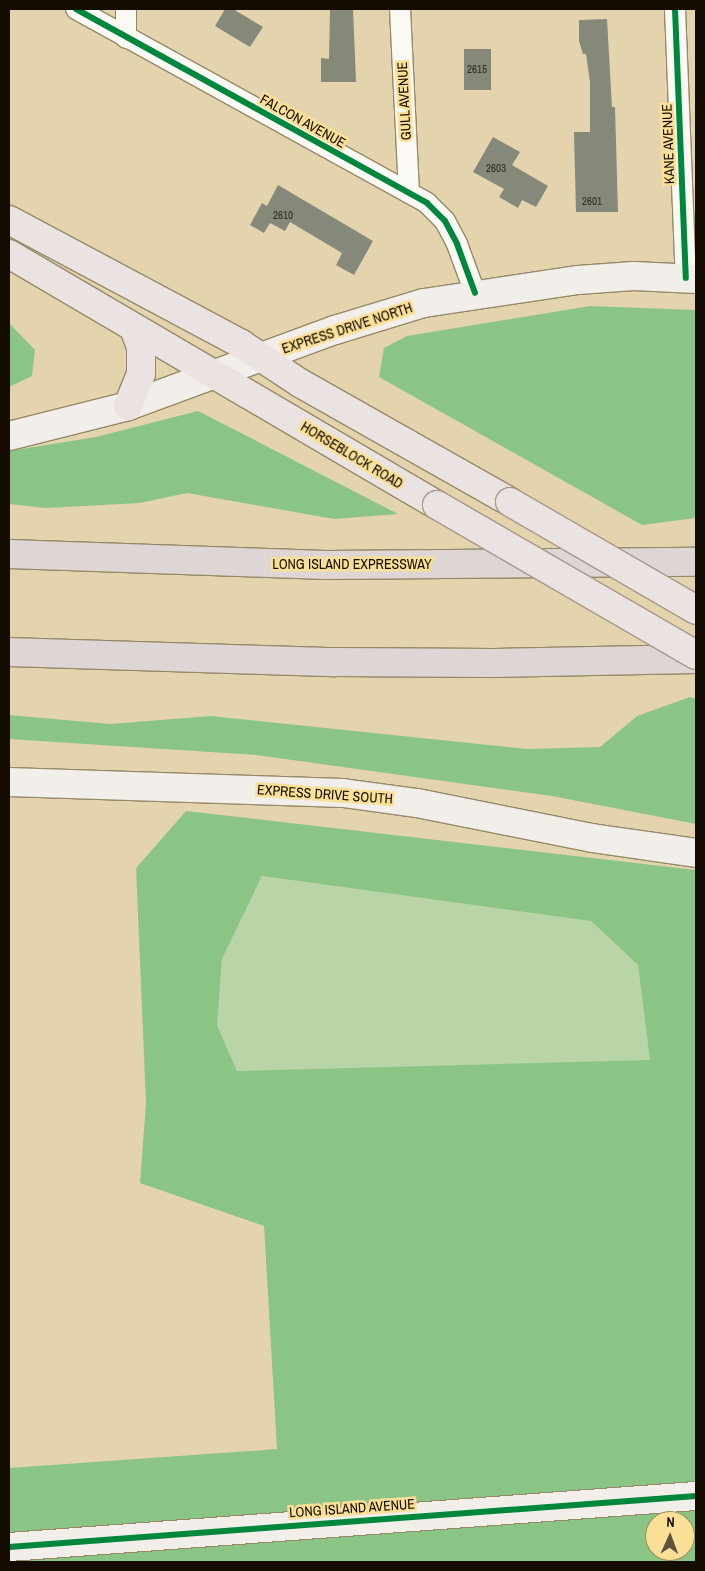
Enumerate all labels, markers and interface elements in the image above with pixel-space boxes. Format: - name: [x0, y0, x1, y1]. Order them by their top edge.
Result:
- street label: GULL AVENUE: [394, 61, 414, 141]
- house number: 2615: [467, 62, 487, 76]
- street label: FALCON AVENUE: [257, 91, 349, 151]
- street label: KANE AVENUE: [658, 103, 678, 185]
- house number: 2603: [486, 161, 506, 175]
- house number: 2601: [582, 194, 602, 208]
- house number: 2610: [273, 208, 293, 222]
- street label: EXPRESS DRIVE NORTH: [280, 299, 414, 357]
- street label: HORSEBLOCK ROAD: [298, 418, 406, 492]
- street label: LONG ISLAND EXPRESSWAY: [272, 556, 432, 572]
- street label: EXPRESS DRIVE SOUTH: [257, 781, 393, 807]
- street label: LONG ISLAND AVENUE: [288, 1495, 416, 1521]
- north arrow: [645, 1511, 695, 1561]
- text: N: [666, 1513, 675, 1531]

